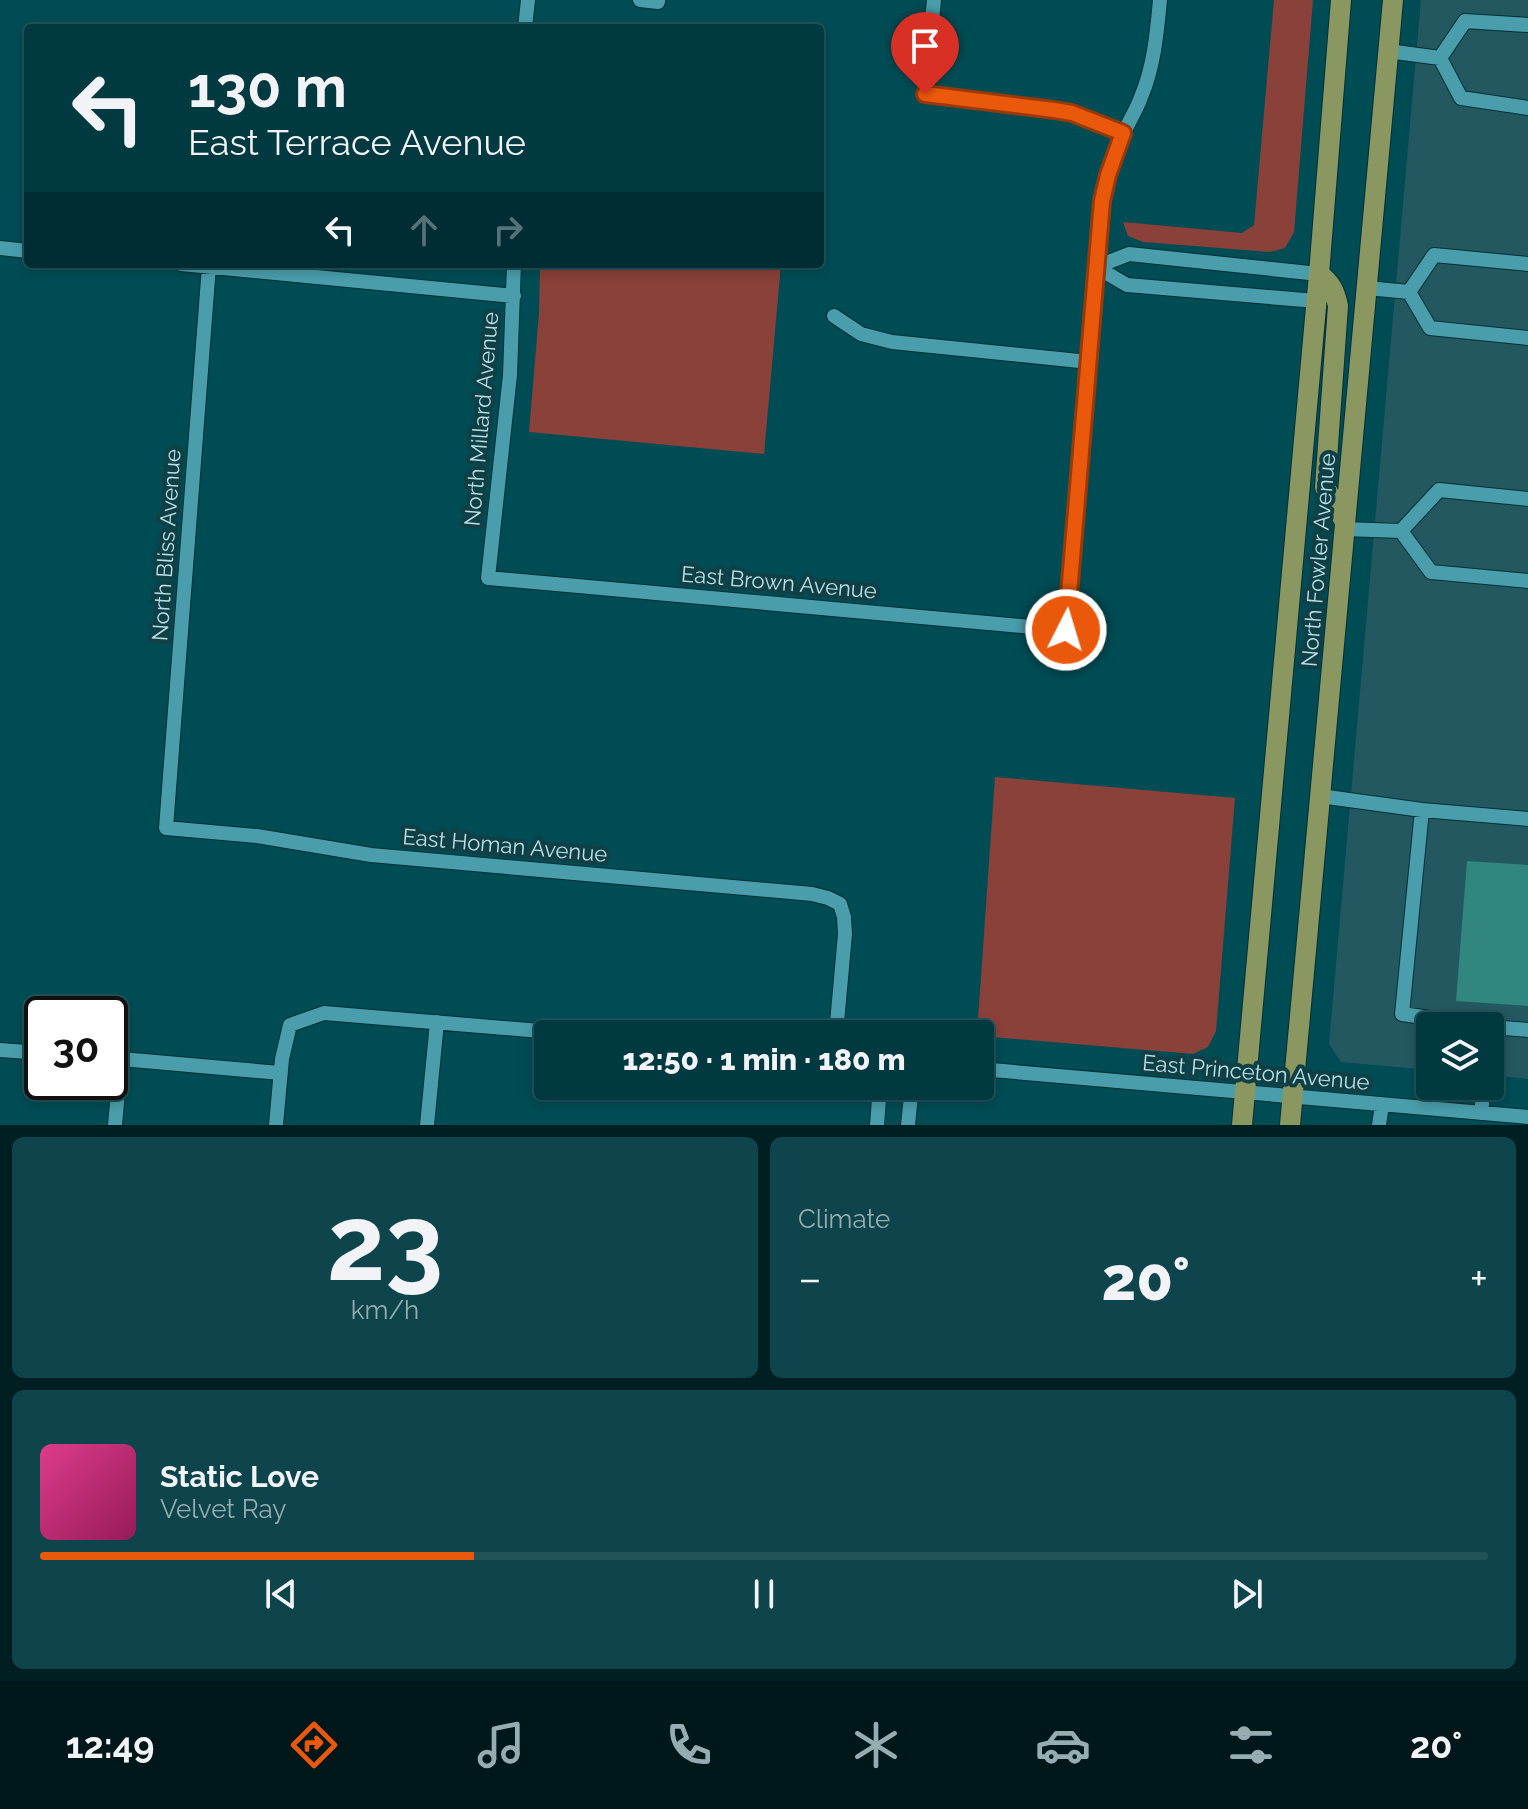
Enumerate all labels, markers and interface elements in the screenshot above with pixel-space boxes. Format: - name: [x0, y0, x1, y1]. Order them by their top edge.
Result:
- pin: [891, 12, 959, 94]
- icon: arrive: [903, 24, 947, 68]
- text: 130 m: [188, 54, 347, 120]
- icon: left: [56, 56, 160, 160]
- text: East Terrace Avenue: [188, 121, 526, 163]
- icon: left: [318, 208, 362, 252]
- icon: ahead: [402, 208, 446, 252]
- icon: right: [486, 208, 530, 252]
- street label: North Millard Avenue: [459, 311, 503, 527]
- street label: North Bliss Avenue: [146, 448, 186, 642]
- street label: North Fowler Avenue: [1296, 452, 1340, 668]
- street label: East Brown Avenue: [680, 560, 878, 604]
- position arrow: [1024, 588, 1108, 672]
- street label: East Homan Avenue: [402, 823, 608, 867]
- speed limit sign: 30: [24, 996, 128, 1100]
- map controls: [1416, 1012, 1504, 1100]
- button: layers: [1416, 1012, 1504, 1100]
- text: 12:50 · 1 min · 180 m: [623, 1042, 905, 1077]
- street label: East Princeton Avenue: [1141, 1049, 1371, 1095]
- text: 23: [327, 1182, 443, 1304]
- text: Climate: [798, 1204, 890, 1234]
- text: 20°: [1102, 1244, 1190, 1314]
- text: −: [798, 1253, 822, 1304]
- text: +: [1470, 1253, 1488, 1304]
- text: km/h: [351, 1295, 419, 1325]
- text: Static Love: [160, 1459, 319, 1494]
- text: Velvet Ray: [160, 1494, 286, 1524]
- icon: previous: [259, 1572, 303, 1616]
- icon: pause: [742, 1572, 786, 1616]
- icon: next: [1225, 1572, 1269, 1616]
- icon: directions: [286, 1717, 342, 1773]
- icon: music: [473, 1717, 529, 1773]
- icon: phone: [661, 1717, 717, 1773]
- icon: climate: [848, 1717, 904, 1773]
- icon: car: [1035, 1717, 1091, 1773]
- icon: filters: [1223, 1717, 1279, 1773]
- text: 12:49: [66, 1724, 154, 1766]
- text: 20°: [1410, 1724, 1462, 1766]

